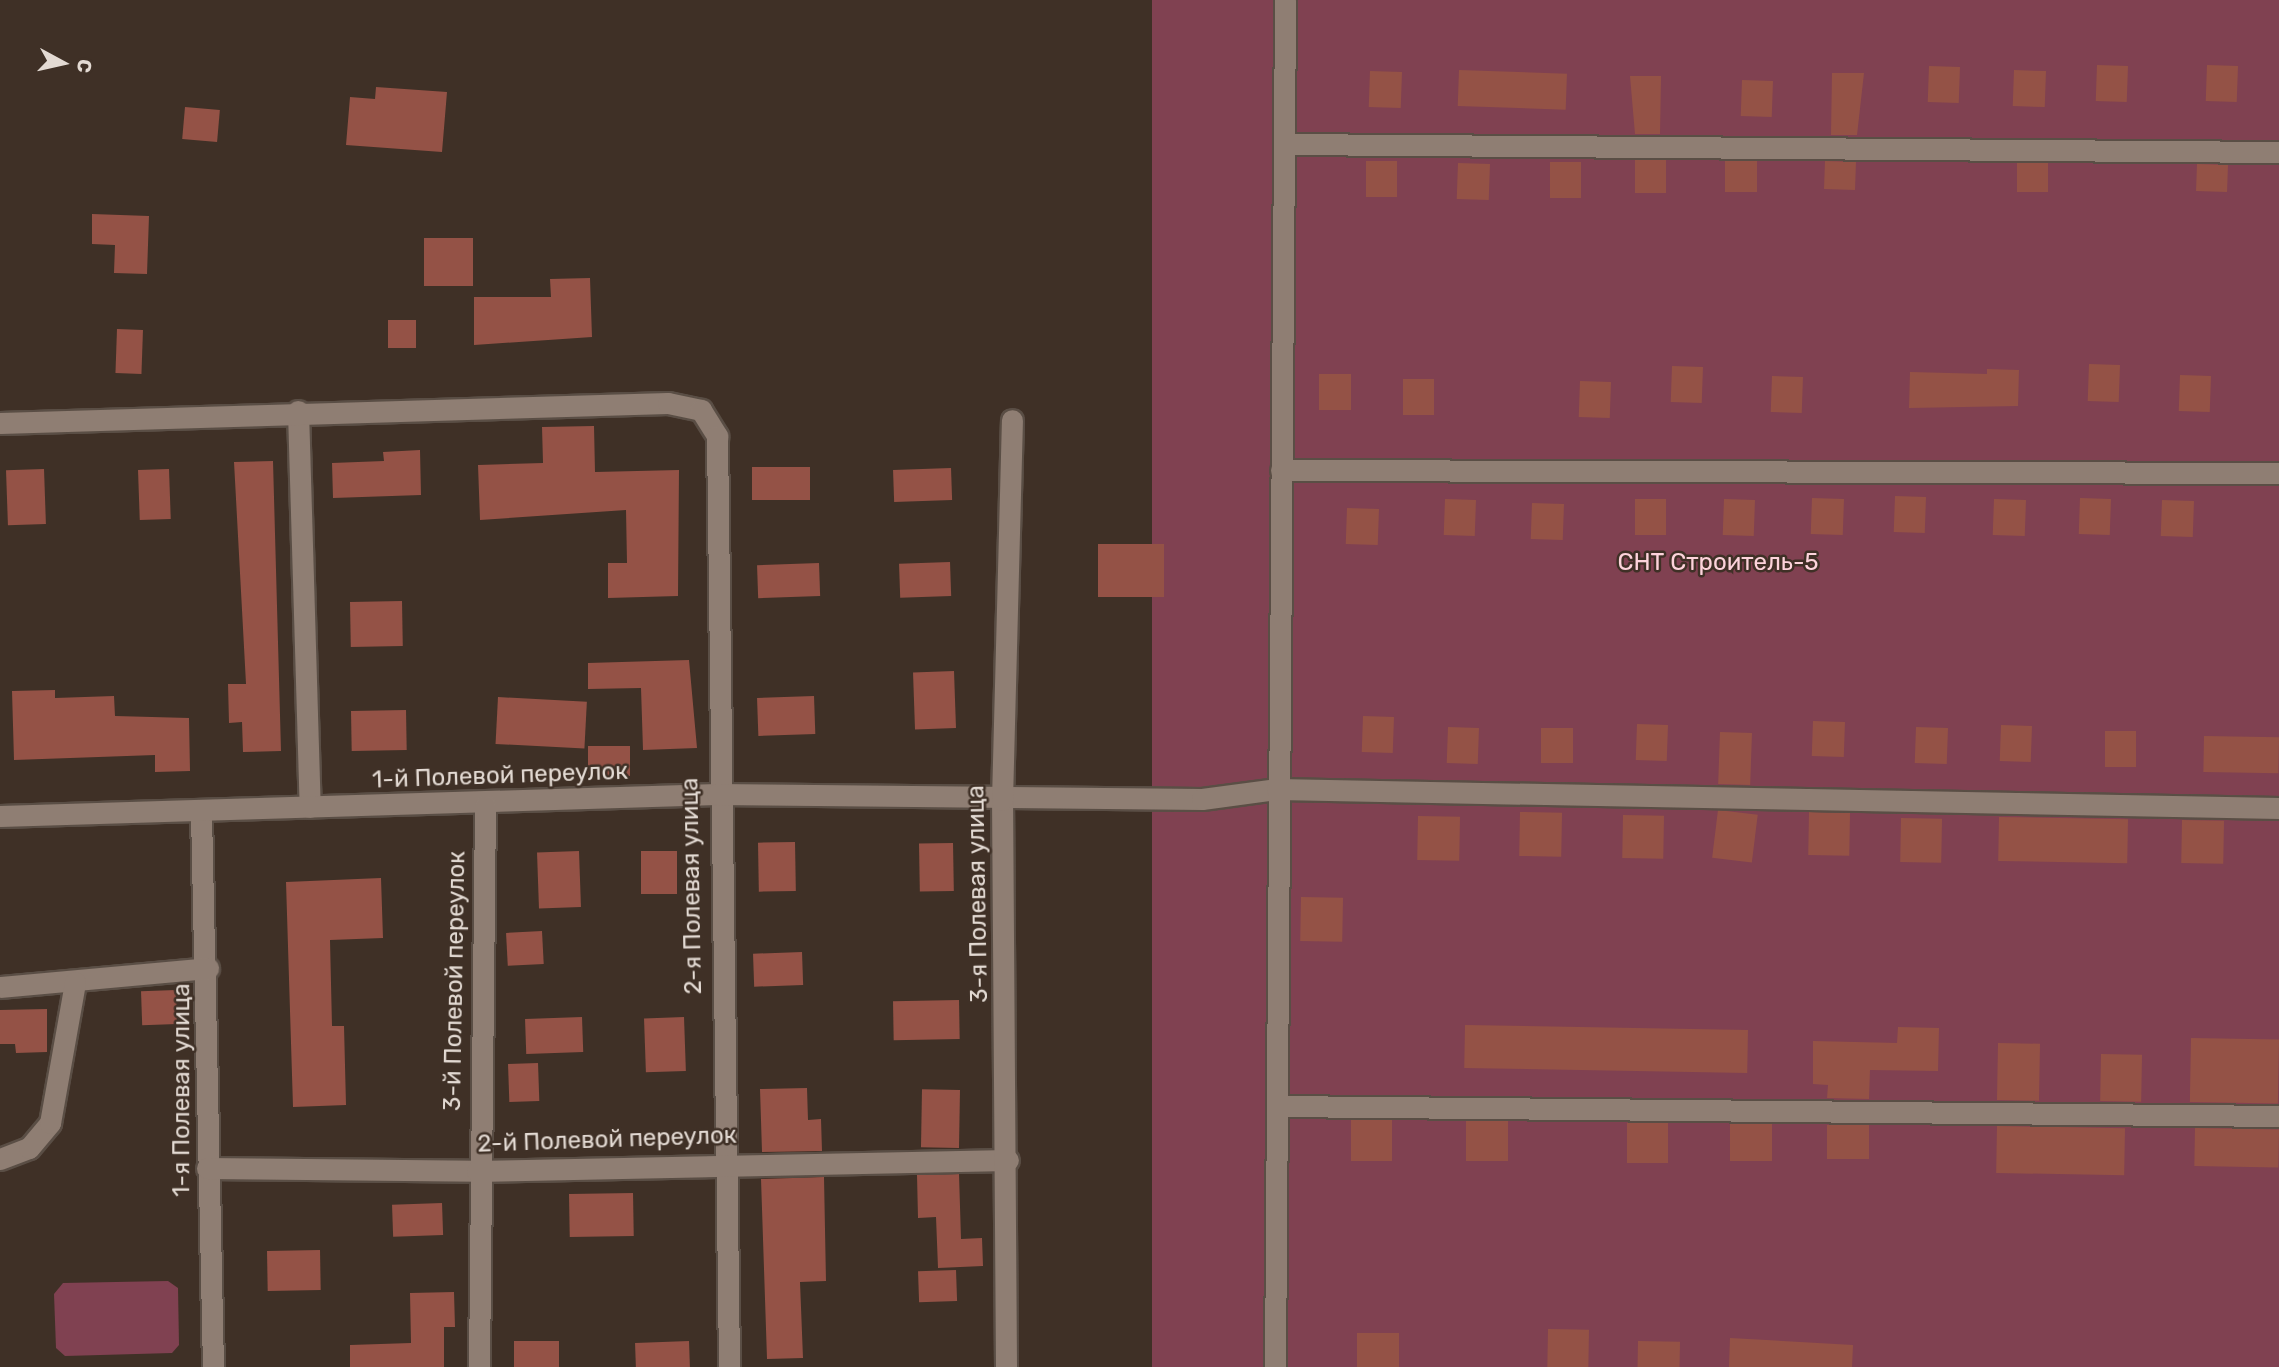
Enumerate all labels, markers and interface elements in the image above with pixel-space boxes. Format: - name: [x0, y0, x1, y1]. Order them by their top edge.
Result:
- north arrow: [28, 28, 98, 98]
- text: С: [72, 58, 97, 74]
- park label: СНТ Строитель-5: [1617, 549, 1819, 577]
- street label: 1-й Полевой переулок: [372, 757, 628, 795]
- street label: 2-я Полевая улица: [676, 777, 708, 995]
- street label: 3-я Полевая улица: [962, 785, 994, 1003]
- street label: 3-й Полевой переулок: [438, 851, 472, 1111]
- street label: 1-я Полевая улица: [168, 983, 196, 1197]
- street label: 2-й Полевой переулок: [477, 1121, 737, 1159]

